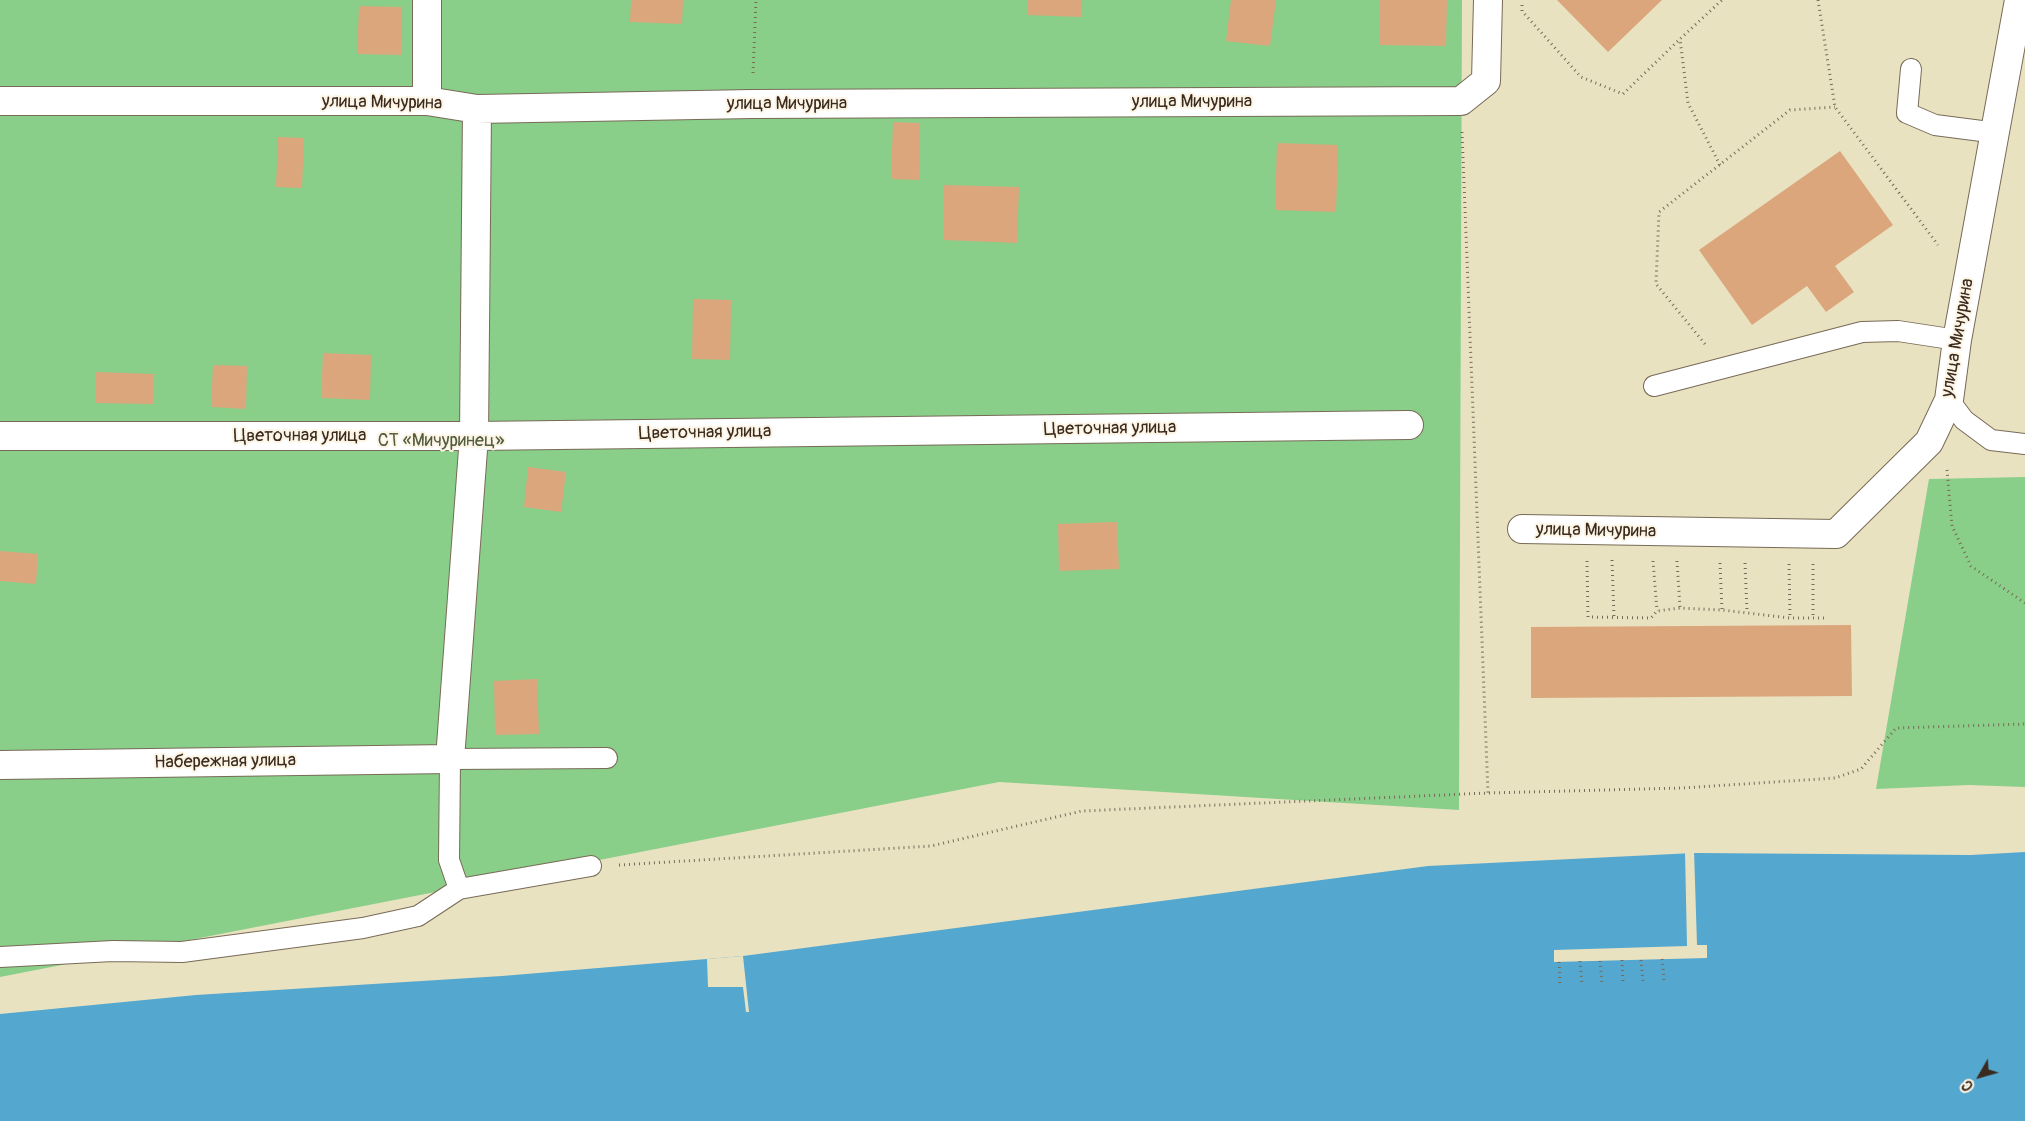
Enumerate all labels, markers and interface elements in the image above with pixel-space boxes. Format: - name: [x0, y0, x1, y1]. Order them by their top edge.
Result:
- street label: улица Мичурина: [322, 91, 442, 115]
- street label: улица Мичурина: [1132, 91, 1252, 113]
- street label: улица Мичурина: [727, 93, 847, 115]
- street label: улица Мичурина: [1937, 277, 1979, 399]
- street label: Цветочная улица: [1043, 417, 1177, 441]
- street label: Цветочная улица: [638, 421, 772, 445]
- street label: Цветочная улица: [234, 425, 366, 447]
- park label: СТ «Мичуринец»: [378, 430, 504, 452]
- street label: улица Мичурина: [1536, 519, 1656, 543]
- street label: Набережная улица: [154, 750, 296, 774]
- north arrow: [1955, 1051, 2005, 1101]
- text: С: [1958, 1077, 1977, 1094]

